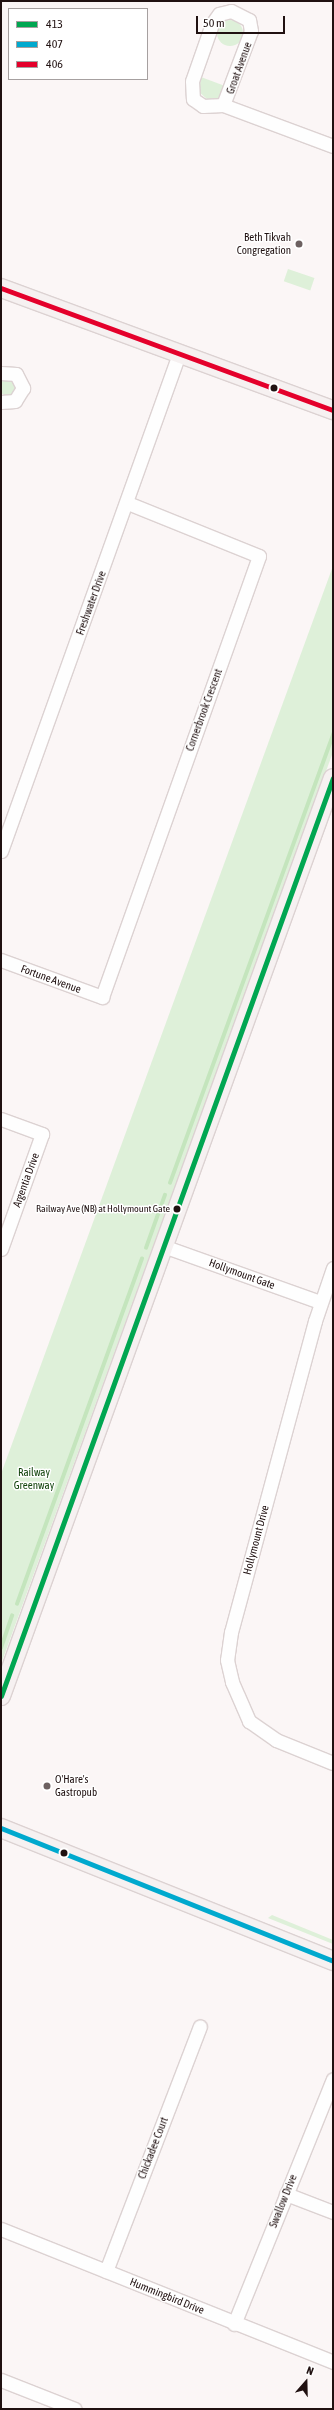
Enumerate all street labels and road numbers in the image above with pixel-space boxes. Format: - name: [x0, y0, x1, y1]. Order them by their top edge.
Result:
- street label: Groat Avenue: [223, 40, 255, 96]
- street label: Freshwater Drive: [73, 569, 109, 637]
- street label: Cornerbrook Crescent: [183, 667, 225, 753]
- street label: Fortune Avenue: [19, 962, 83, 996]
- street label: Argentia Drive: [10, 1151, 42, 1209]
- street label: Hollymount Gate: [207, 1256, 277, 1292]
- street label: Hollymount Drive: [240, 1504, 272, 1576]
- street label: Chickadee Court: [135, 2115, 171, 2181]
- street label: Swallow Drive: [266, 2172, 300, 2230]
- street label: Hummingbird Drive: [128, 2275, 206, 2317]

